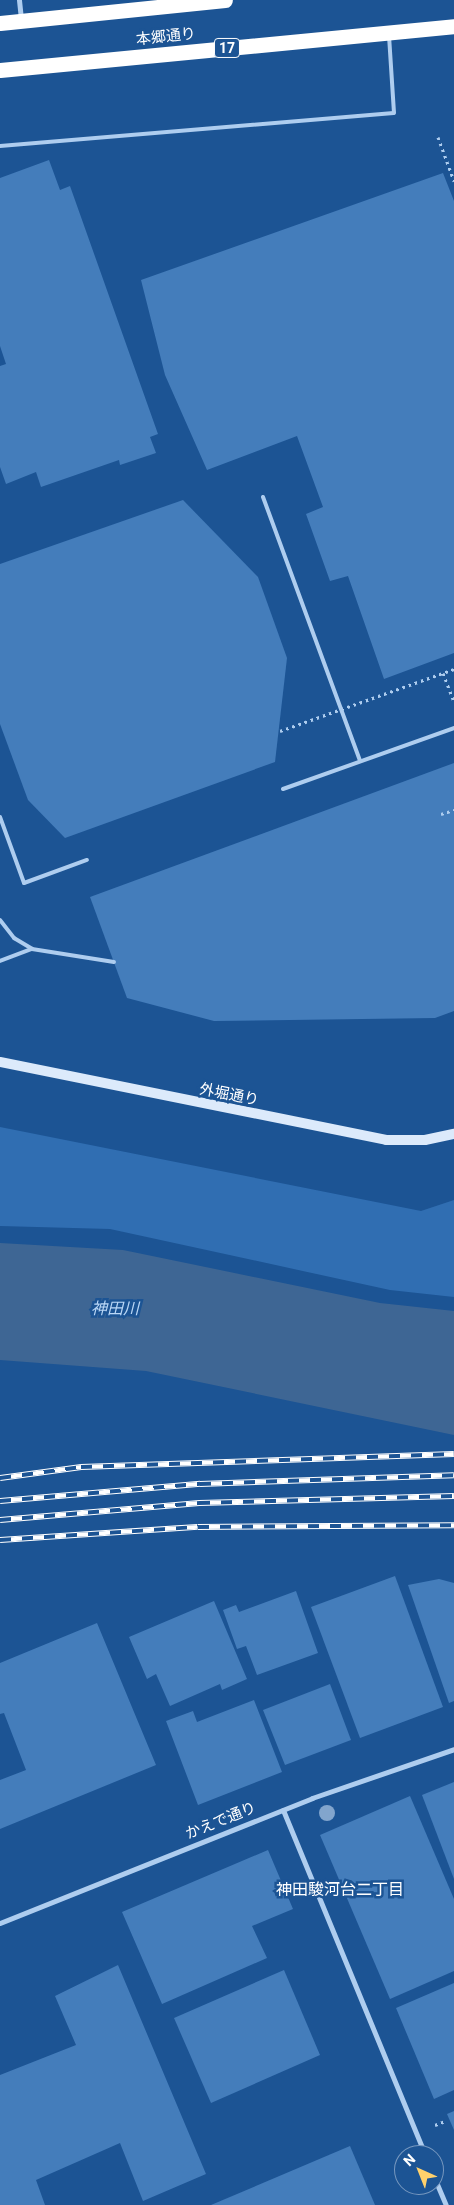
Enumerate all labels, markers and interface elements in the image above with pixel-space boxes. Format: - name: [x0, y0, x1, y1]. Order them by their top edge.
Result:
- street label: 本郷通り: [135, 25, 197, 49]
- road number: 17: [213, 36, 241, 59]
- street label: 外堀通り: [198, 1080, 260, 1110]
- water label: 神田川: [91, 1299, 139, 1319]
- street label: かえで通り: [183, 1799, 259, 1843]
- district label: 神田駿河台二丁目: [276, 1880, 404, 1900]
- north arrow: [394, 2145, 444, 2195]
- text: N: [400, 2151, 418, 2169]

